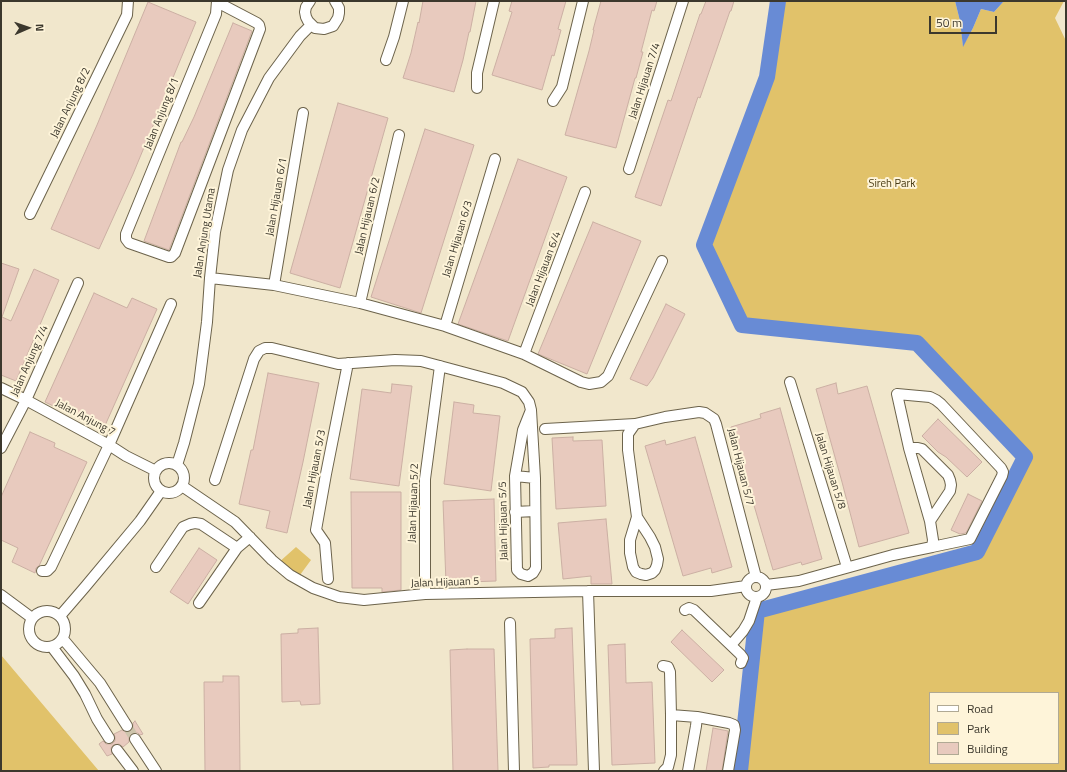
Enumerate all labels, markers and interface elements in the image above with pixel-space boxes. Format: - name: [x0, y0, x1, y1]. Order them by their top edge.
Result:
- north arrow: [8, 8, 48, 48]
- scale bar: [931, 8, 999, 34]
- text: 50 m: [936, 13, 962, 32]
- text: N: [32, 23, 48, 32]
- street label: Jalan Hijauan 7/4: [626, 41, 664, 121]
- street label: Jalan Anjung 8/2: [48, 66, 94, 140]
- street label: Jalan Anjung 8/1: [142, 76, 182, 152]
- street label: Jalan Hijauan 6/1: [264, 157, 290, 237]
- street label: Jalan Hijauan 6/2: [353, 176, 383, 256]
- park label: Sireh Park: [868, 177, 916, 191]
- street label: Jalan Anjung Utama: [191, 187, 219, 279]
- street label: Jalan Hijauan 6/3: [440, 199, 476, 279]
- street label: Jalan Hijauan 6/4: [524, 230, 564, 308]
- street label: Jalan Anjung 7/4: [8, 323, 52, 399]
- street label: Jalan Anjung 7: [53, 397, 117, 439]
- street label: Jalan Hijauan 5/7: [724, 427, 756, 507]
- street label: Jalan Hijauan 5/3: [301, 429, 329, 509]
- street label: Jalan Hijauan 5/8: [812, 431, 848, 511]
- street label: Jalan Hijauan 5/2: [406, 463, 422, 543]
- street label: Jalan Hijauan 5/5: [497, 481, 511, 561]
- street label: Jalan Hijauan 5: [410, 575, 480, 591]
- legend: [929, 692, 1059, 764]
- text: Road: [967, 699, 993, 718]
- text: Park: [967, 719, 990, 738]
- text: Building: [967, 739, 1008, 758]

